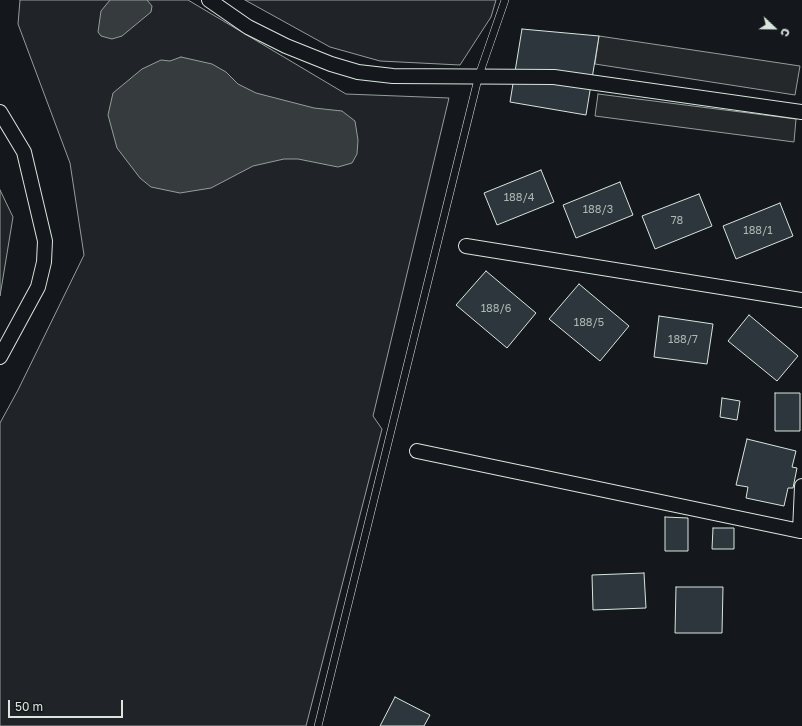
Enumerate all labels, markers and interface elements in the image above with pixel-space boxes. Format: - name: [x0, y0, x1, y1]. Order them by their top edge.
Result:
- north arrow: [754, 8, 794, 48]
- text: С: [778, 27, 793, 39]
- house number: 188/4: [504, 191, 534, 205]
- house number: 188/3: [583, 203, 613, 217]
- house number: 78: [671, 214, 683, 228]
- house number: 188/1: [743, 224, 773, 238]
- house number: 188/6: [481, 302, 511, 316]
- house number: 188/5: [574, 316, 604, 330]
- house number: 188/7: [668, 333, 698, 347]
- scale bar: [10, 692, 125, 718]
- text: 50 m: [15, 699, 43, 714]

